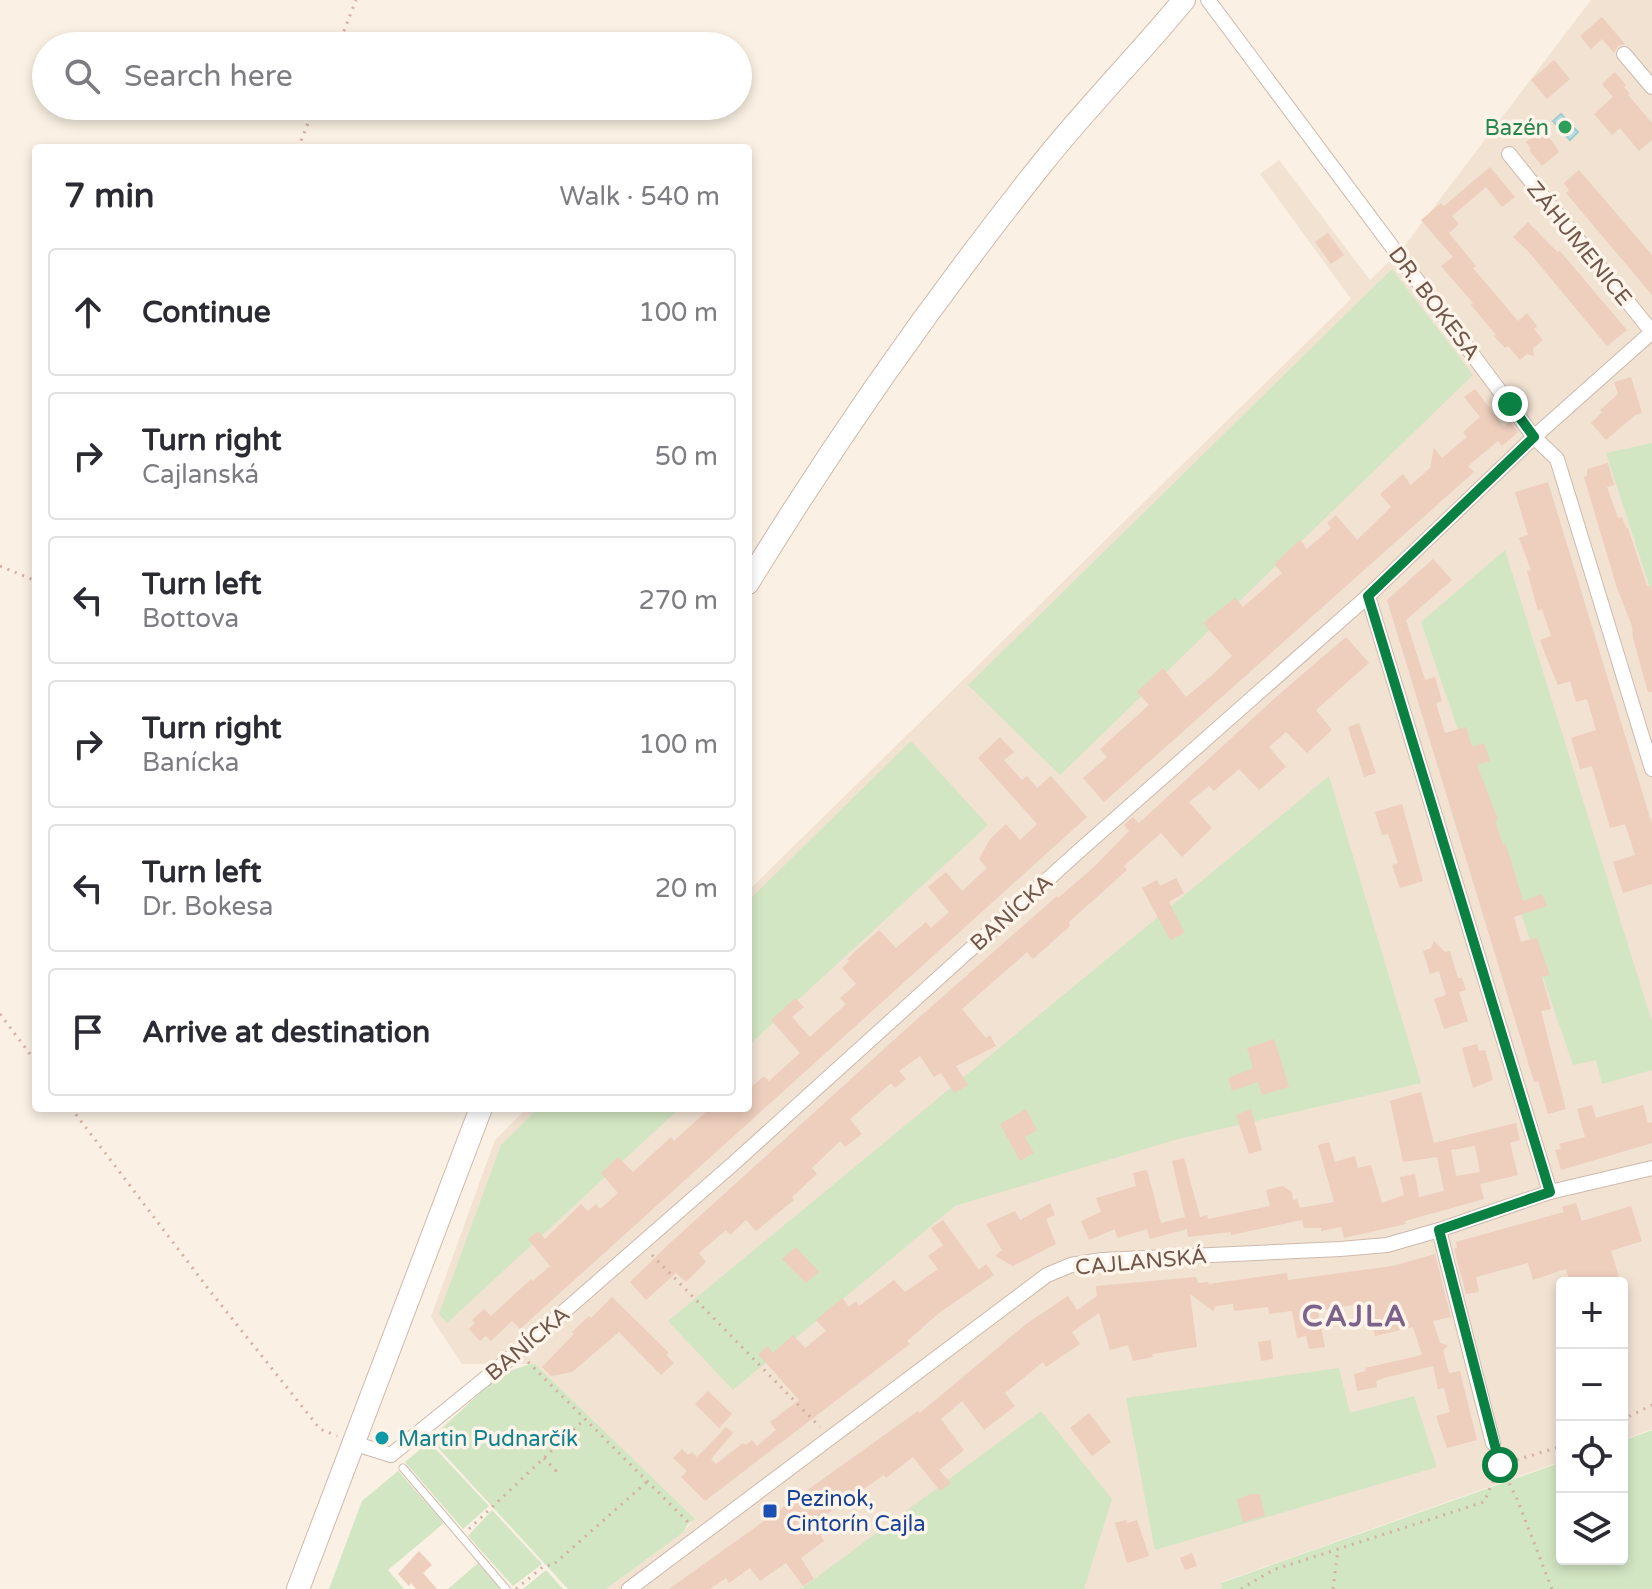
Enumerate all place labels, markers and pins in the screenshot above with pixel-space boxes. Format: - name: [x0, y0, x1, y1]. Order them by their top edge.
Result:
- place label: Bazén: [1485, 115, 1549, 141]
- marker: Bazén: [1556, 118, 1574, 136]
- place label: Martin Pudnarčík: [398, 1426, 578, 1452]
- marker: Martin Pudnarčík: [373, 1429, 391, 1447]
- place label: Pezinok, Cintorín Cajla: [786, 1486, 926, 1537]
- marker: Pezinok, Cintorín Cajla: [761, 1502, 779, 1520]

